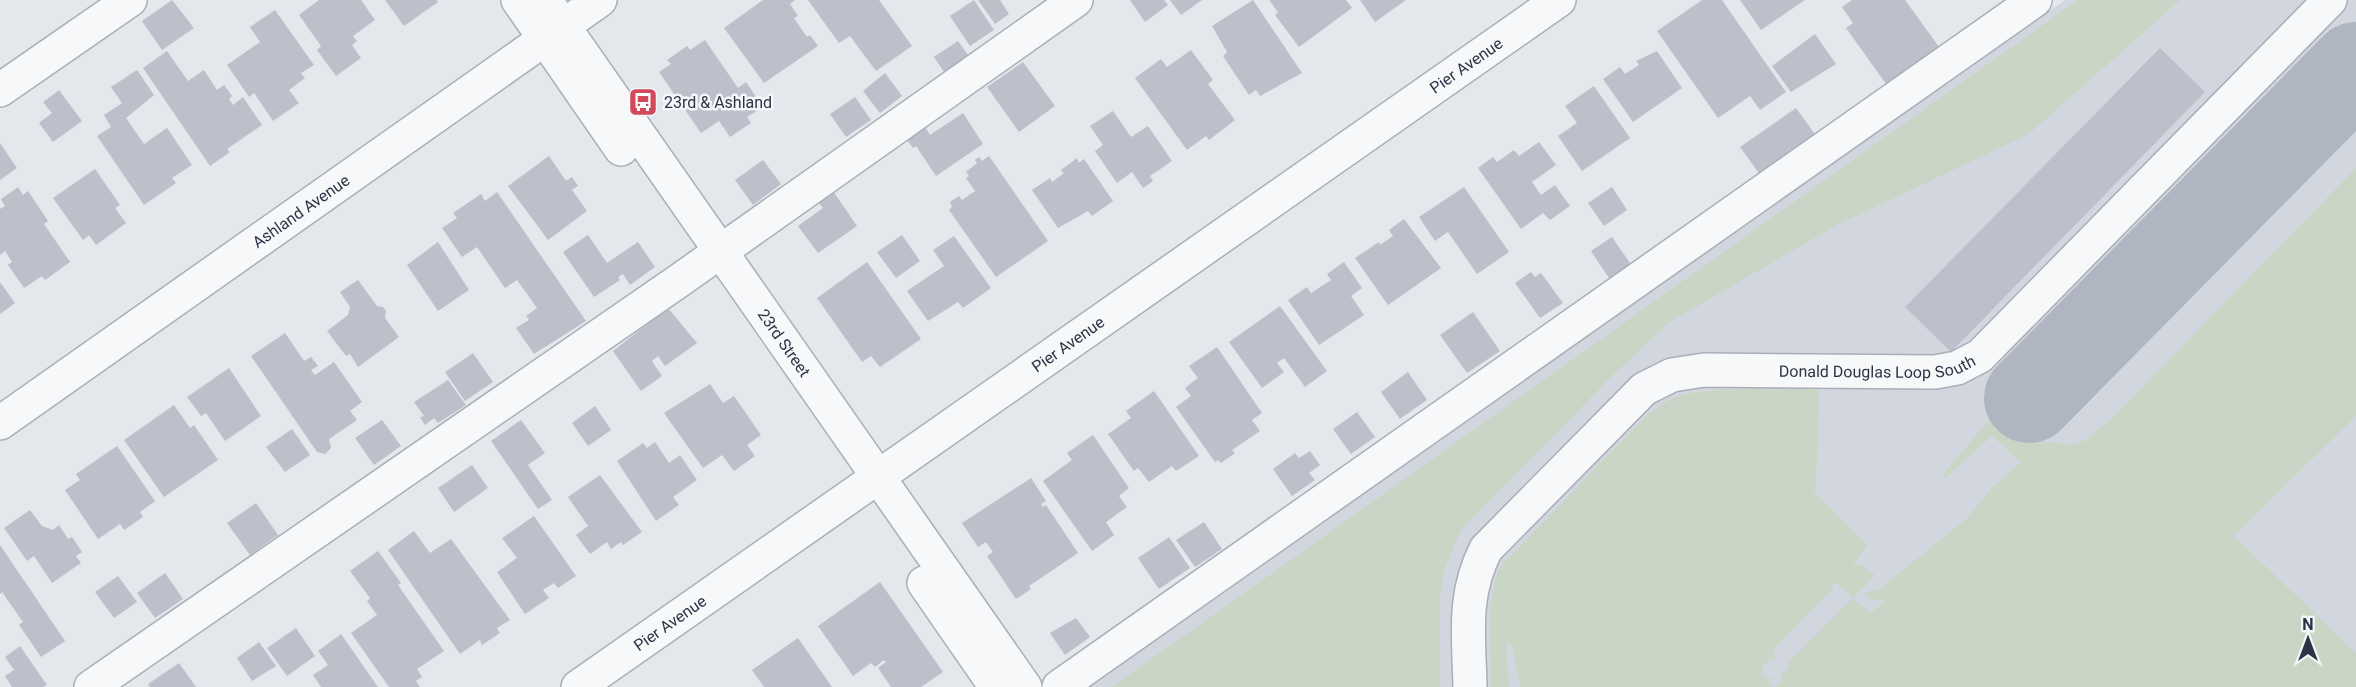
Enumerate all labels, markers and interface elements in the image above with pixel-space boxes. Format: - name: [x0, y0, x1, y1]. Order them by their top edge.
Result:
- street label: Pier Avenue: [1426, 34, 1506, 98]
- bus stop icon: 23rd & Ashland: [627, 86, 659, 118]
- place label: 23rd & Ashland: [664, 93, 772, 112]
- street label: Ashland Avenue: [249, 171, 353, 252]
- street label: 23rd Street: [754, 305, 814, 381]
- street label: Pier Avenue: [1028, 312, 1108, 376]
- street label: Donald Douglas Loop South: [1779, 351, 1979, 382]
- street label: Pier Avenue: [630, 591, 710, 655]
- north arrow: [2278, 609, 2338, 669]
- text: N: [2302, 615, 2314, 634]

